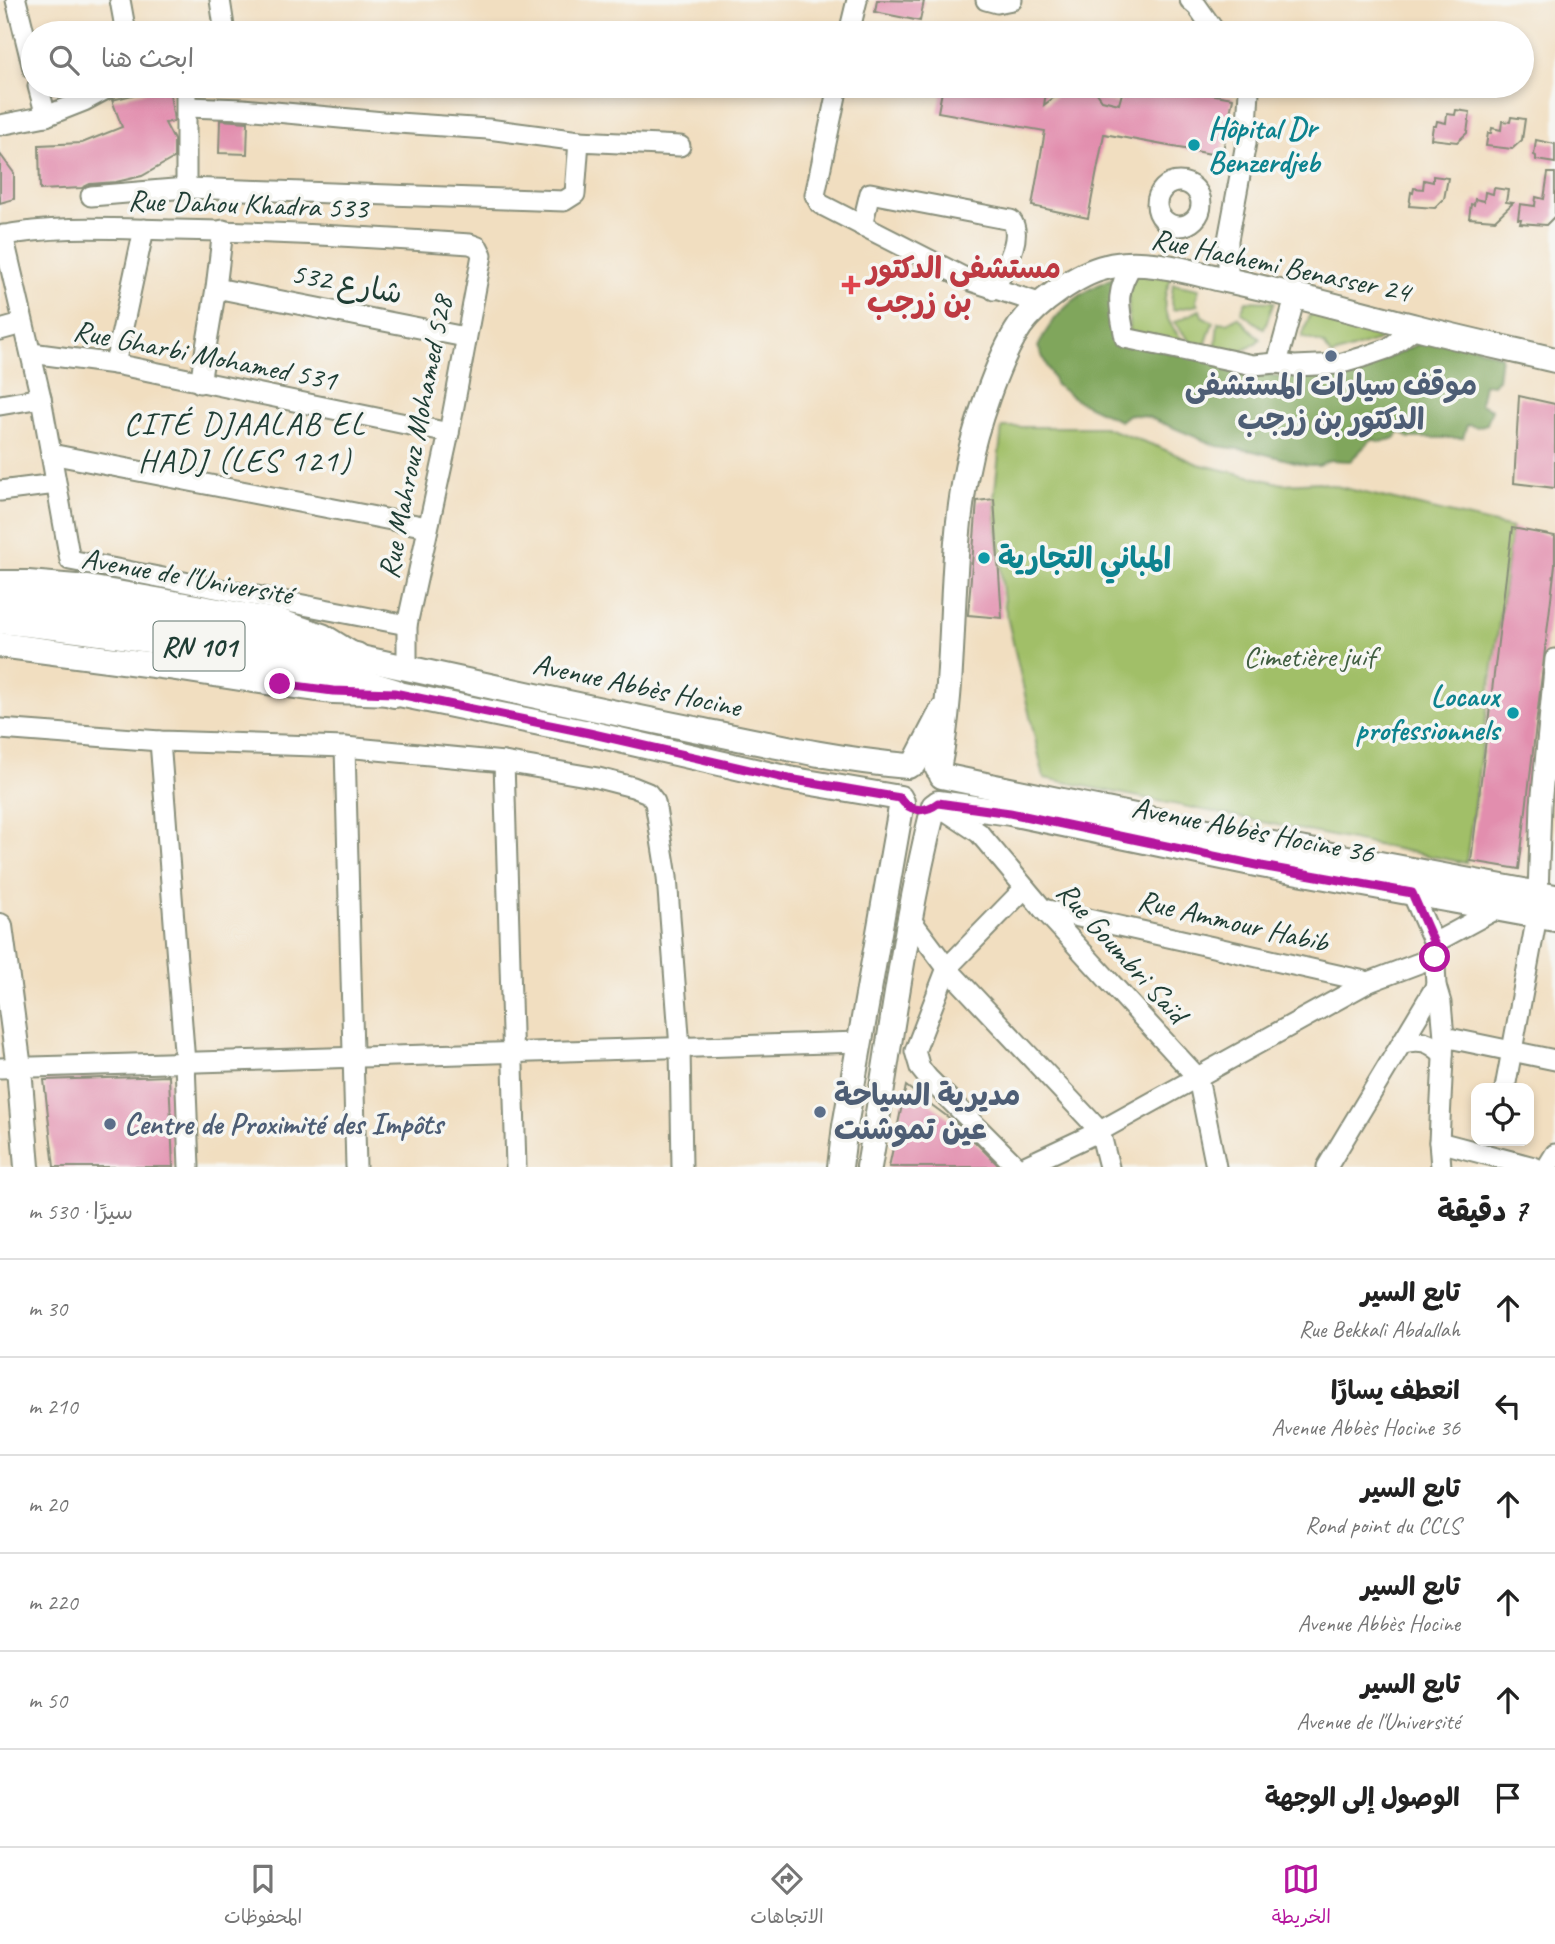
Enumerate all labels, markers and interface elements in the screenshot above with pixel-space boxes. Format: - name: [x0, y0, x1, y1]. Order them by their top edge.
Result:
- search box: [21, 21, 1534, 98]
- icon: search: [45, 41, 83, 79]
- text: ابحث هنا: [101, 42, 194, 75]
- place label: Hôpital Dr Benzerdjeb: [1208, 109, 1322, 181]
- marker: Hôpital Dr Benzerdjeb: [1186, 137, 1202, 153]
- street label: Rue Dahou Khadra 533: [127, 181, 371, 227]
- street label: Rue Hachemi Benasser 24: [1148, 219, 1416, 311]
- place label: مستشفى الدكتور بن زرجب: [864, 249, 1061, 321]
- street label: 532 شارع: [288, 254, 406, 314]
- marker: مستشفى الدكتور بن زرجب: [841, 275, 861, 295]
- street label: Rue Mahrouz Mohamed 528: [369, 290, 462, 582]
- street label: Rue Gharbi Mohamed 531: [70, 311, 341, 399]
- marker: موقف سيارات المستشفى الدكتور بن زرجب: [1323, 348, 1339, 364]
- place label: موقف سيارات المستشفى الدكتور بن زرجب: [1185, 366, 1477, 438]
- district label: CITÉ DJAALAB EL HADJ (LES 121): [124, 403, 366, 481]
- street label: Avenue de l'Université: [79, 539, 299, 614]
- place label: المباني التجارية: [998, 539, 1171, 584]
- marker: المباني التجارية: [976, 550, 992, 566]
- road number: RN 101: [154, 622, 244, 670]
- park label: Cimetière juif: [1244, 637, 1382, 675]
- street label: Avenue Abbès Hocine: [530, 644, 747, 726]
- route end: [264, 668, 295, 699]
- place label: Locaux professionnels: [1356, 677, 1502, 749]
- marker: Locaux professionnels: [1505, 705, 1521, 721]
- street label: Avenue Abbès Hocine 36: [1129, 788, 1379, 872]
- street label: Rue Goumbri Saïd: [1048, 873, 1198, 1034]
- street label: Rue Ammour Habib: [1134, 881, 1334, 962]
- route start: [1419, 941, 1450, 972]
- place label: مديرية السياحة عين تموشنت: [834, 1076, 1021, 1148]
- map controls: [1471, 1083, 1534, 1146]
- button: locate: [1471, 1083, 1534, 1146]
- marker: مديرية السياحة عين تموشنت: [812, 1104, 828, 1120]
- place label: Centre de Proximité des Impôts: [124, 1105, 446, 1143]
- marker: Centre de Proximité des Impôts: [102, 1116, 118, 1132]
- text: 7 دقيقة: [1437, 1192, 1527, 1230]
- text: سيرًا · 530 m: [28, 1197, 133, 1226]
- text: تابع السير: [1361, 1276, 1460, 1309]
- icon: ahead: [1489, 1289, 1527, 1327]
- text: 30 m: [28, 1294, 67, 1323]
- text: Rue Bekkali Abdallah: [1299, 1315, 1460, 1344]
- text: انعطف يسارًا: [1331, 1374, 1460, 1407]
- icon: left: [1489, 1387, 1527, 1425]
- text: 210 m: [28, 1392, 78, 1421]
- text: Avenue Abbès Hocine 36: [1272, 1413, 1460, 1442]
- text: تابع السير: [1361, 1472, 1460, 1505]
- icon: ahead: [1489, 1485, 1527, 1523]
- text: 20 m: [28, 1490, 67, 1519]
- text: Rond point du CCLS: [1305, 1511, 1460, 1540]
- text: تابع السير: [1361, 1570, 1460, 1603]
- icon: ahead: [1489, 1583, 1527, 1621]
- text: 220 m: [28, 1588, 78, 1617]
- text: Avenue Abbès Hocine: [1298, 1609, 1460, 1638]
- text: تابع السير: [1361, 1668, 1460, 1701]
- icon: ahead: [1489, 1681, 1527, 1719]
- text: 50 m: [28, 1686, 67, 1715]
- text: Avenue de l'Université: [1297, 1707, 1460, 1736]
- icon: arrive: [1489, 1779, 1527, 1817]
- text: الوصول إلى الوجهة: [1265, 1781, 1460, 1814]
- tab: المحفوظات: [224, 1860, 302, 1933]
- tab: الاتجاهات: [750, 1860, 824, 1933]
- tab: الخريطة: [1272, 1860, 1331, 1933]

